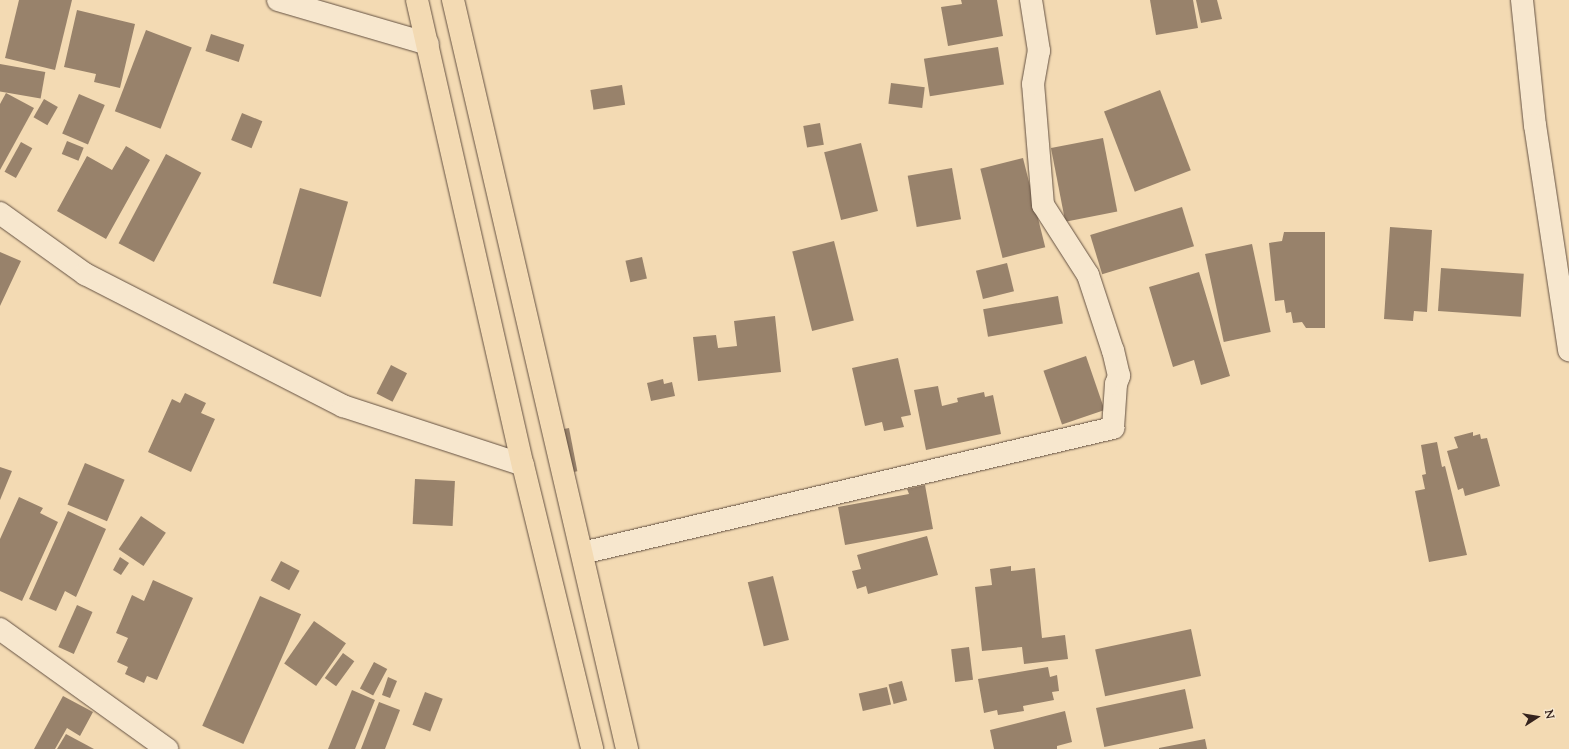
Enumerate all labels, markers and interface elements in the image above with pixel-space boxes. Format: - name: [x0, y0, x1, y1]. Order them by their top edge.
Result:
- north arrow: [1517, 697, 1557, 737]
- text: N: [1540, 709, 1557, 720]

